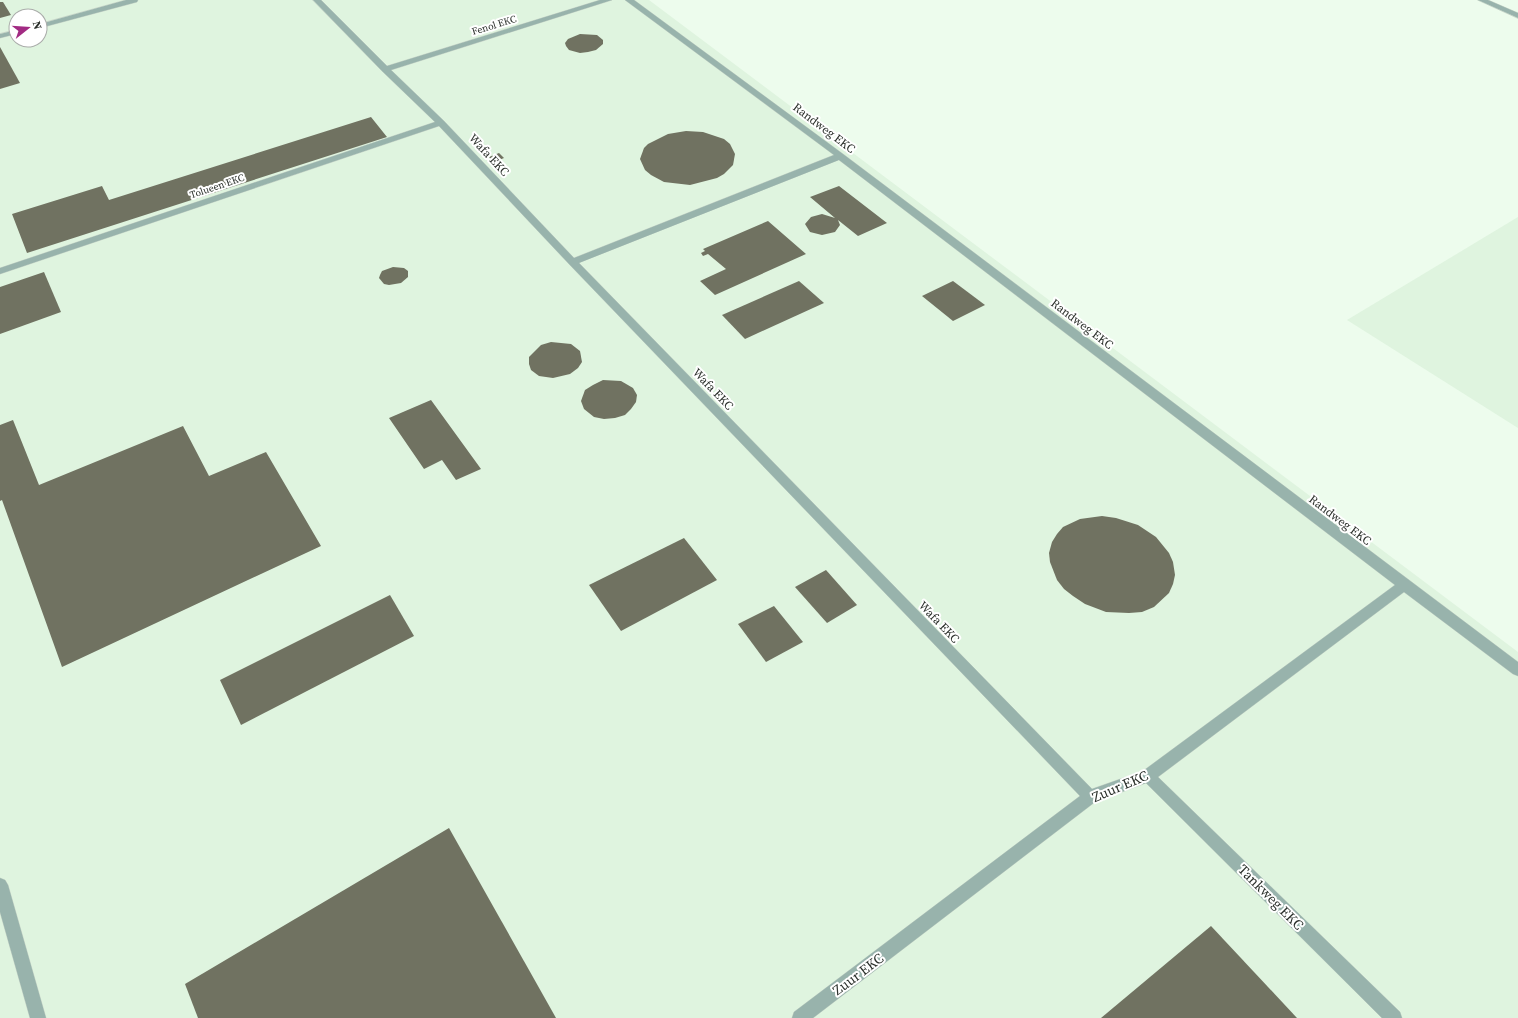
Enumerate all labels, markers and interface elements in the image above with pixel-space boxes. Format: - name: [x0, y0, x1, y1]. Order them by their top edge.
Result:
- north arrow: [8, 8, 48, 48]
- street label: Fenol EKC: [470, 12, 518, 38]
- text: N: [29, 19, 45, 31]
- street label: Randweg EKC: [789, 99, 859, 157]
- street label: Wafa EKC: [465, 130, 513, 180]
- street label: Tolueen EKC: [188, 171, 246, 201]
- street label: Randweg EKC: [1047, 295, 1117, 353]
- street label: Wafa EKC: [689, 365, 737, 414]
- street label: Randweg EKC: [1305, 491, 1375, 549]
- street label: Wafa EKC: [915, 598, 963, 647]
- street label: Zuur EKC: [1089, 765, 1151, 807]
- street label: Tankweg EKC: [1234, 860, 1308, 934]
- street label: Zuur EKC: [828, 948, 888, 1000]

